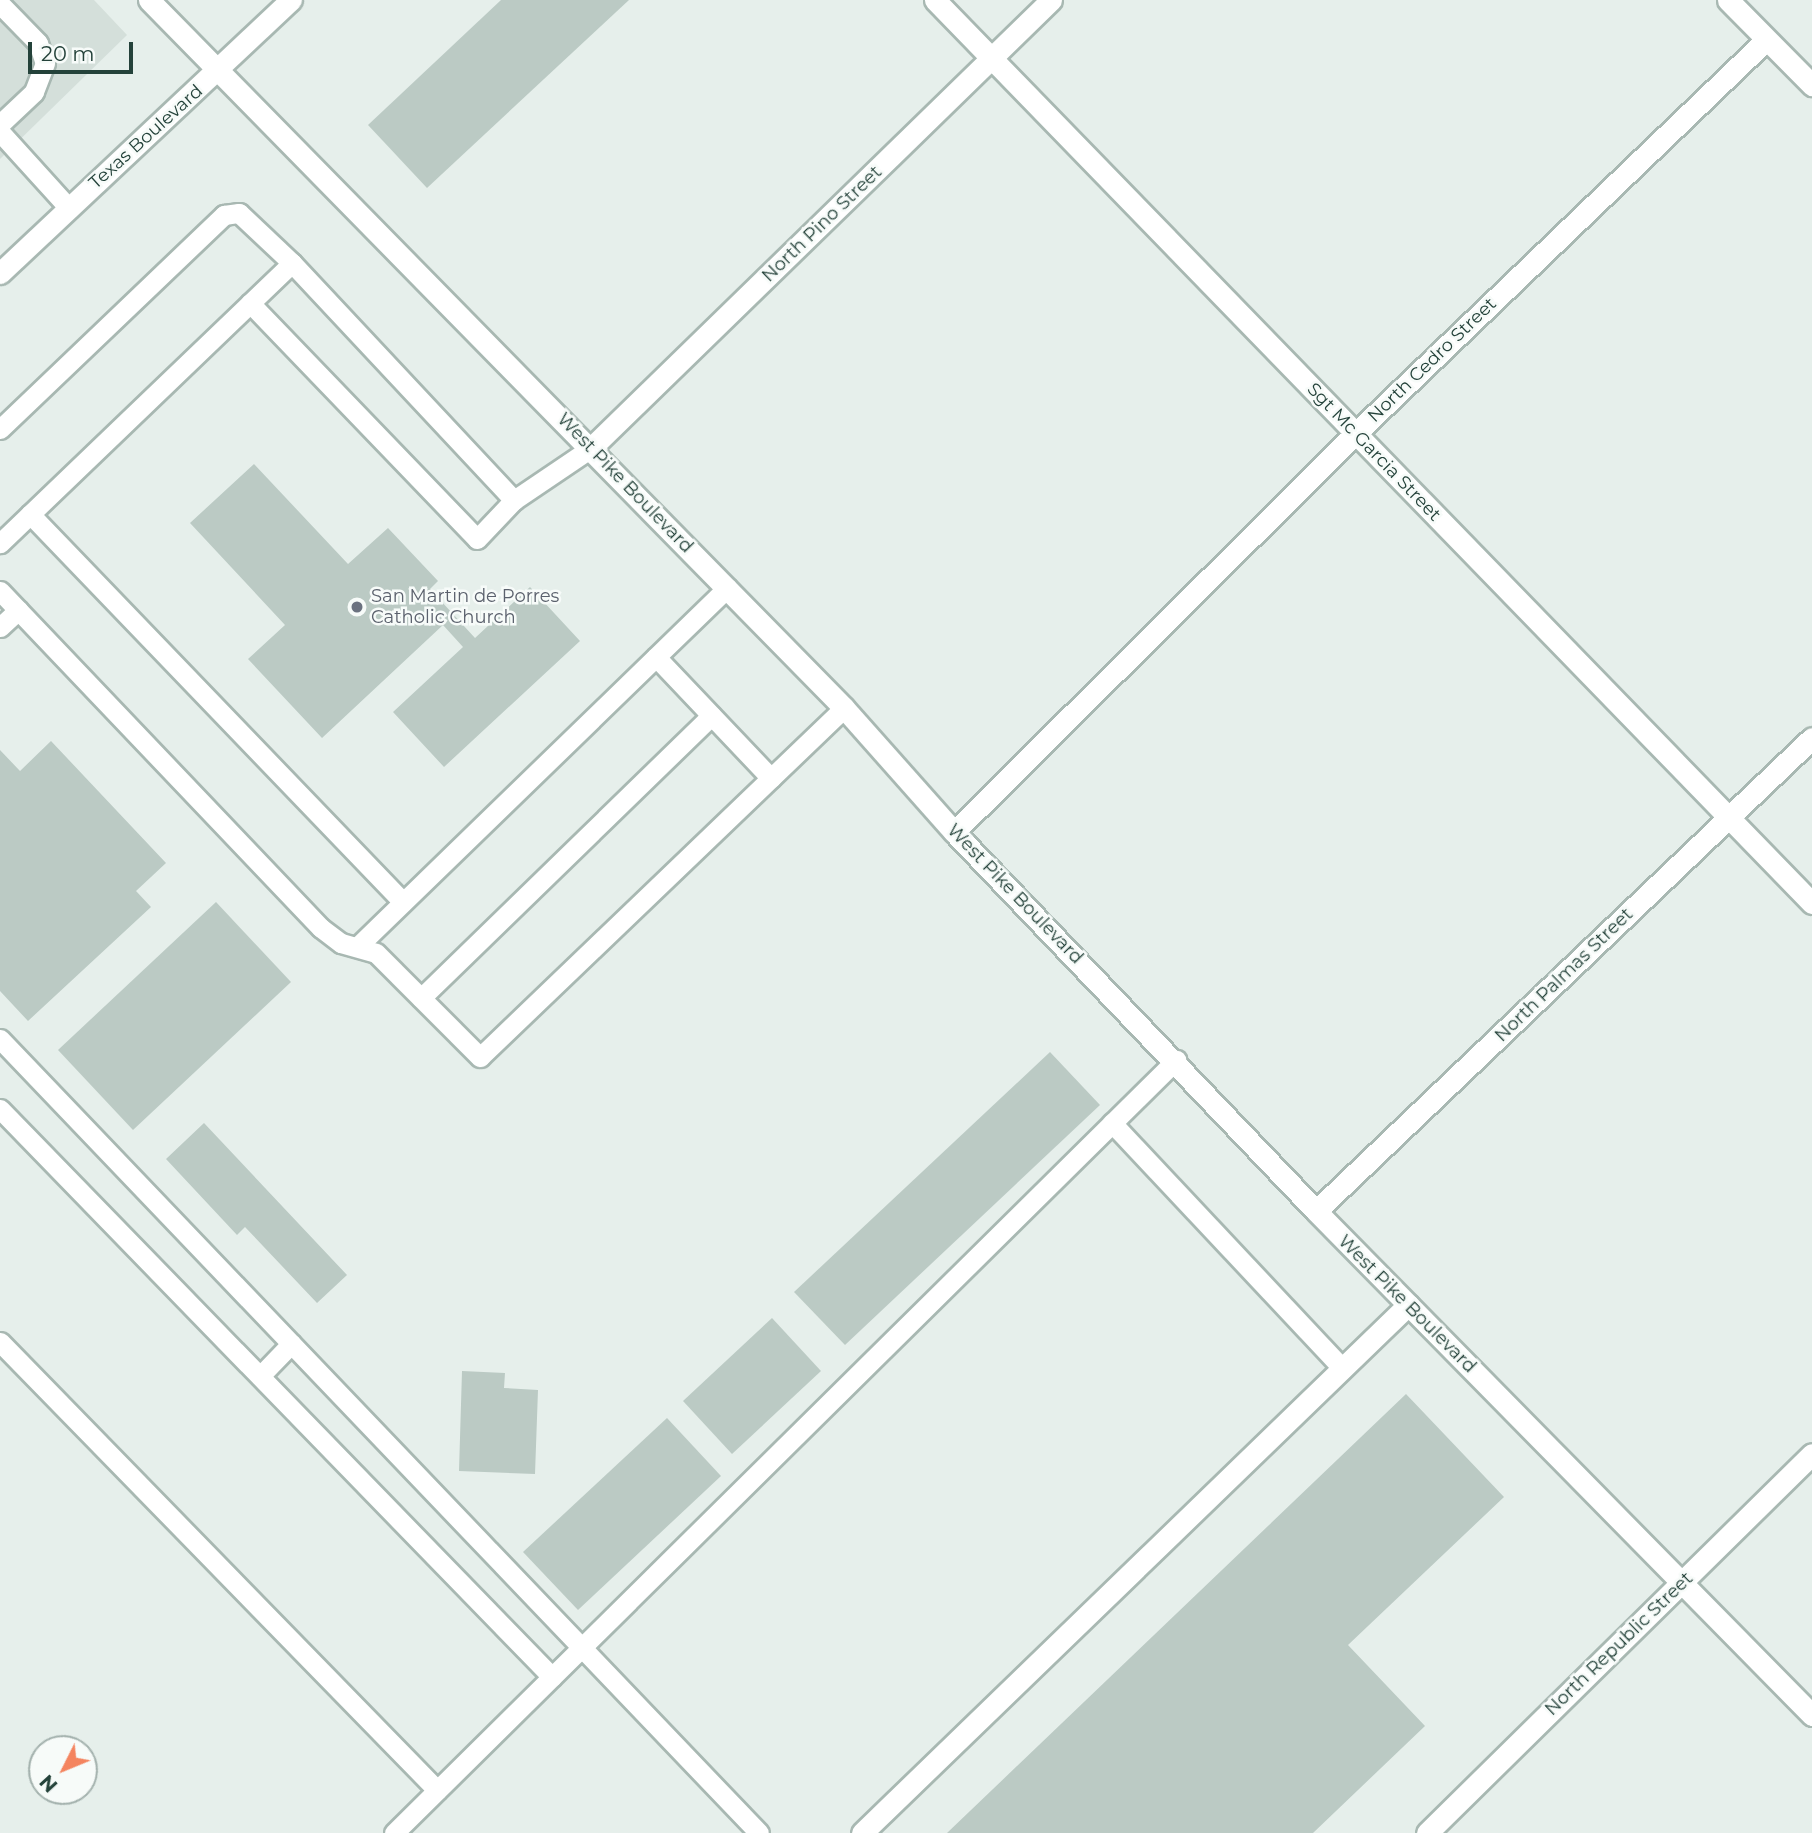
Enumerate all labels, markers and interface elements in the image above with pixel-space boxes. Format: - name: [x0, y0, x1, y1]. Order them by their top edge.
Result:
- scale bar: [32, 28, 136, 72]
- text: 20 m: [41, 41, 95, 66]
- street label: Texas Boulevard: [85, 80, 207, 194]
- street label: North Pino Street: [758, 161, 886, 287]
- street label: North Cedro Street: [1363, 293, 1501, 427]
- street label: Sgt Mc Garcia Street: [1302, 378, 1446, 526]
- street label: West Pike Boulevard: [553, 409, 697, 557]
- place label: San Martin de Porres Catholic Church: [371, 586, 559, 628]
- marker: San Martin de Porres Catholic Church: [349, 599, 365, 615]
- street label: West Pike Boulevard: [943, 820, 1087, 968]
- street label: North Palmas Street: [1491, 904, 1637, 1046]
- street label: West Pike Boulevard: [1334, 1231, 1480, 1377]
- street label: North Republic Street: [1541, 1568, 1697, 1720]
- north arrow: [28, 1735, 98, 1805]
- text: N: [35, 1770, 62, 1797]

